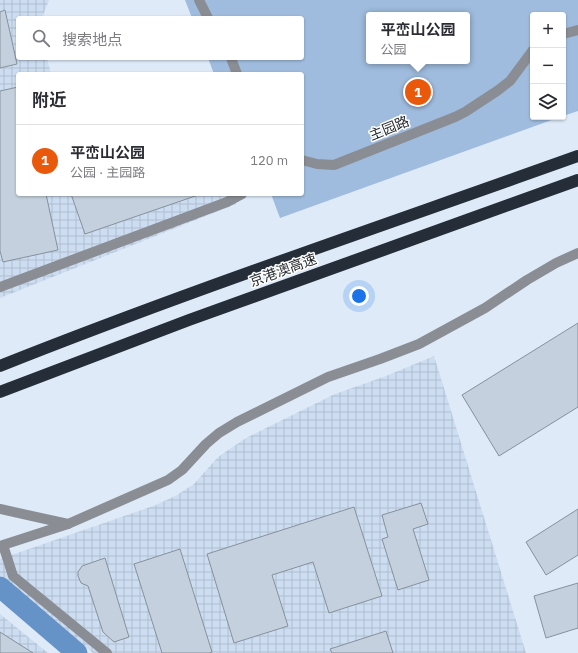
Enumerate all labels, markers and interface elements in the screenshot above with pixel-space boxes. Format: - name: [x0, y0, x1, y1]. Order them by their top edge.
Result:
- popup: [366, 12, 470, 64]
- map controls: [530, 12, 566, 120]
- button: +: [530, 12, 566, 48]
- search box: [16, 16, 304, 60]
- text: 平峦山公园: [380, 20, 456, 39]
- icon: search: [30, 27, 52, 49]
- text: 搜索地点: [62, 30, 122, 49]
- text: 公园: [380, 41, 407, 58]
- button: −: [530, 48, 566, 84]
- pin: 1: [405, 77, 431, 107]
- button: layers: [530, 84, 566, 120]
- text: 附近: [32, 89, 66, 111]
- street label: 主园路: [366, 112, 412, 144]
- text: 平峦山公园: [70, 143, 145, 162]
- text: 1: [41, 152, 49, 169]
- text: 120 m: [250, 152, 288, 169]
- text: 公园 · 主园路: [70, 164, 145, 181]
- street label: 京港澳高速: [247, 250, 319, 290]
- your location: [349, 286, 369, 306]

